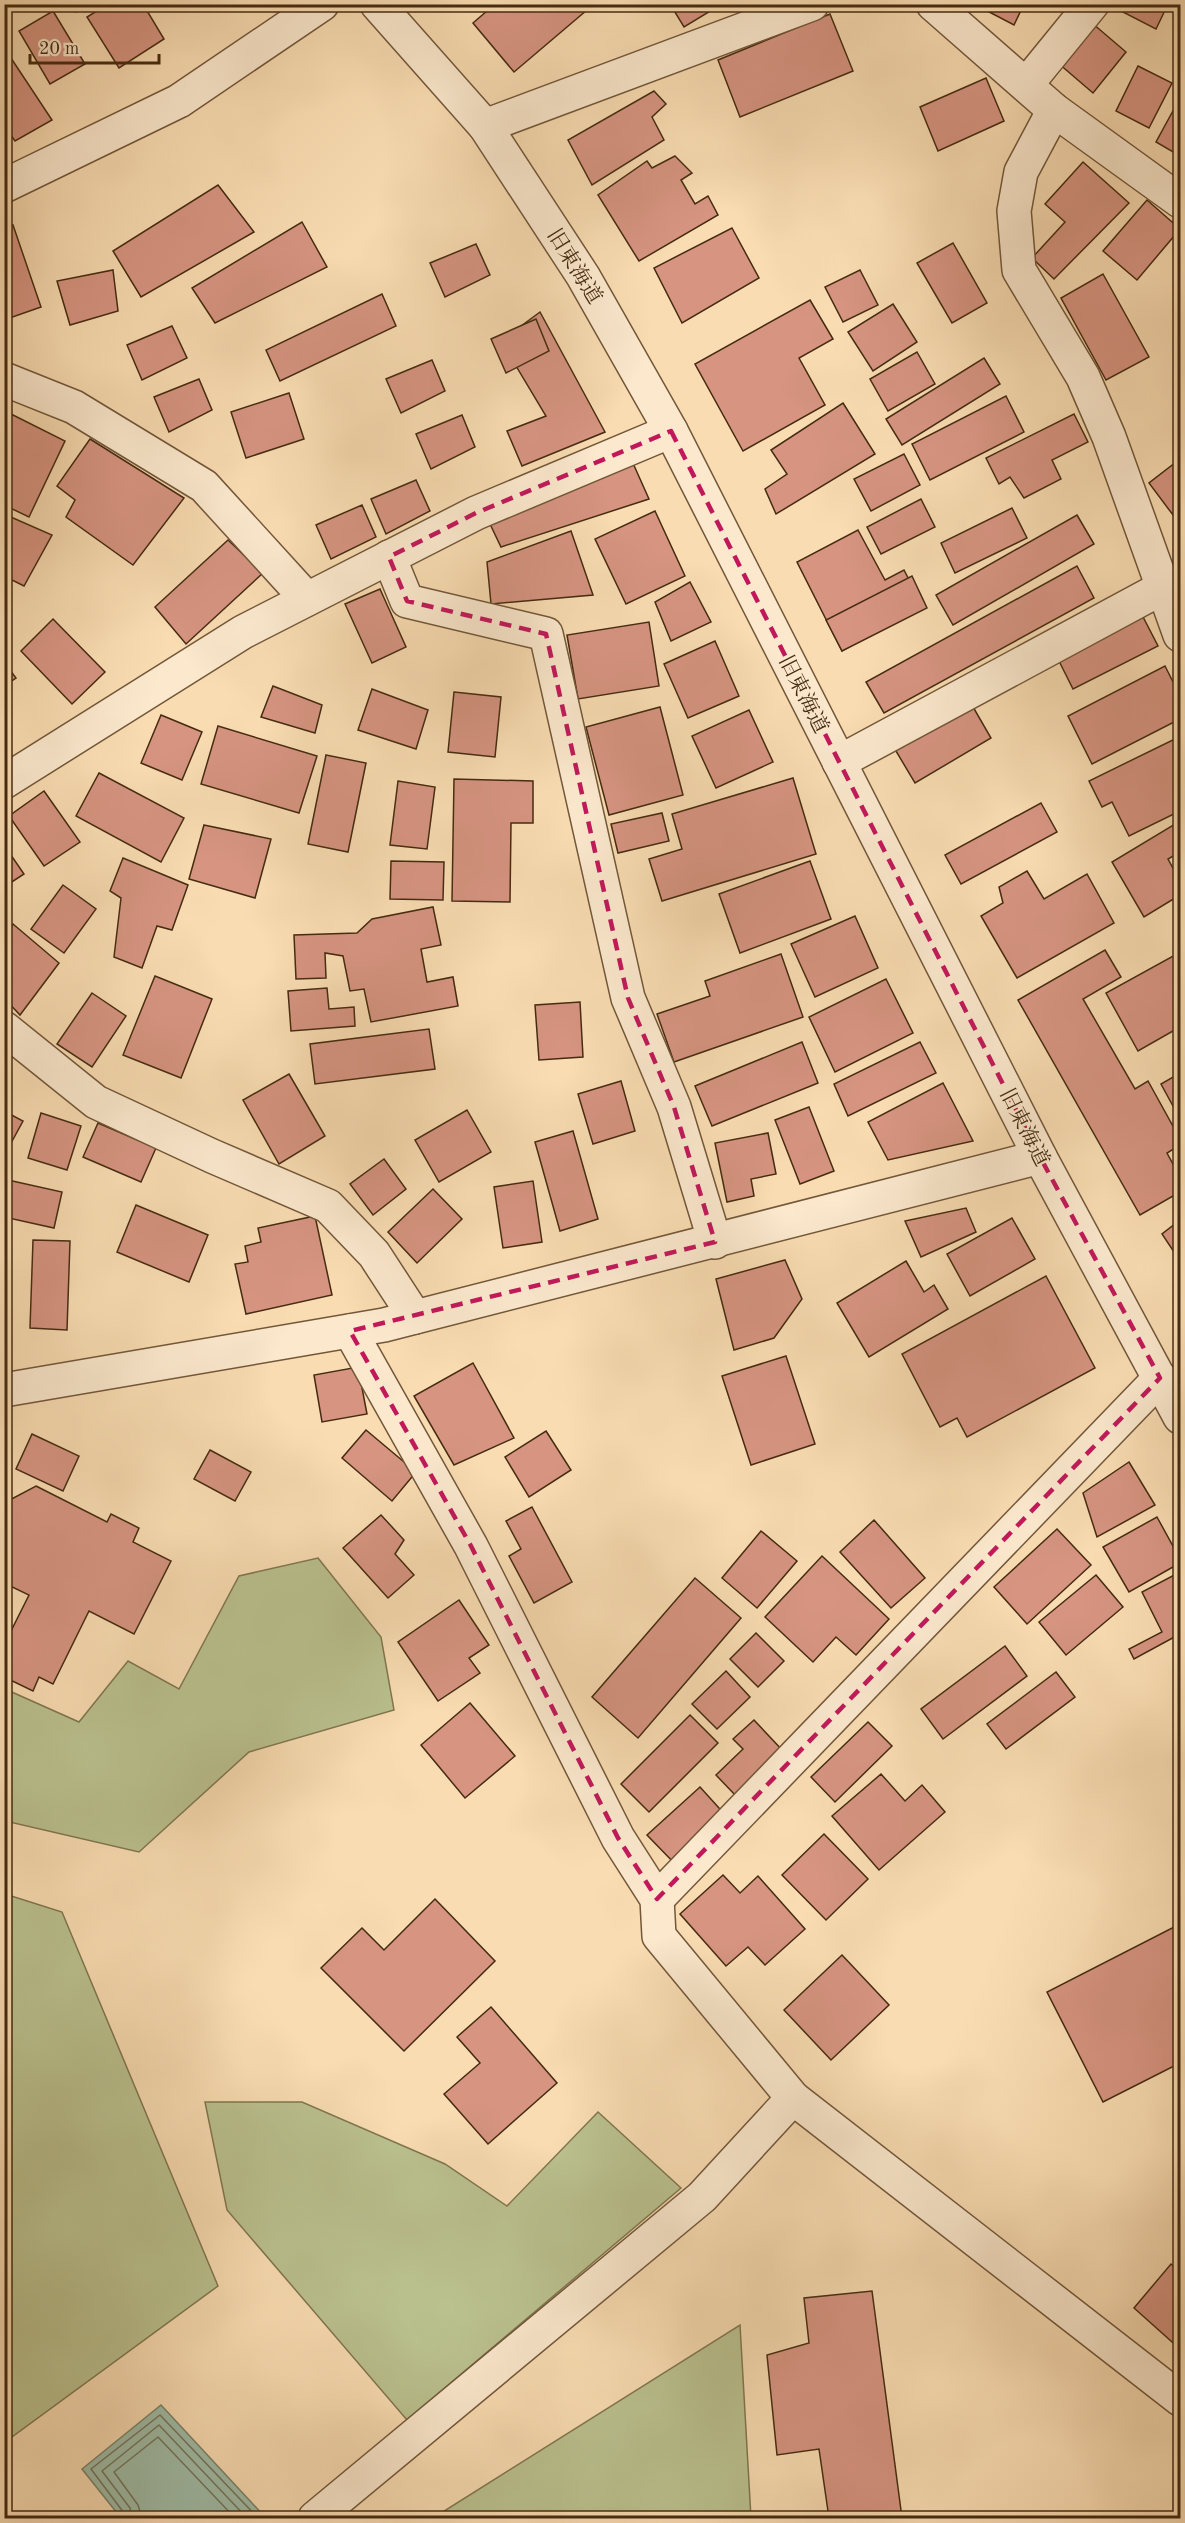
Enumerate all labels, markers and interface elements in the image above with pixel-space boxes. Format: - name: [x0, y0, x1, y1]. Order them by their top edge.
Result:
- scale bar: [30, 27, 159, 65]
- text: 20 m: [39, 40, 79, 58]
- street label: 旧東海道: [543, 225, 607, 308]
- street label: 旧東海道: [774, 652, 833, 737]
- street label: 旧東海道: [995, 1085, 1054, 1170]

